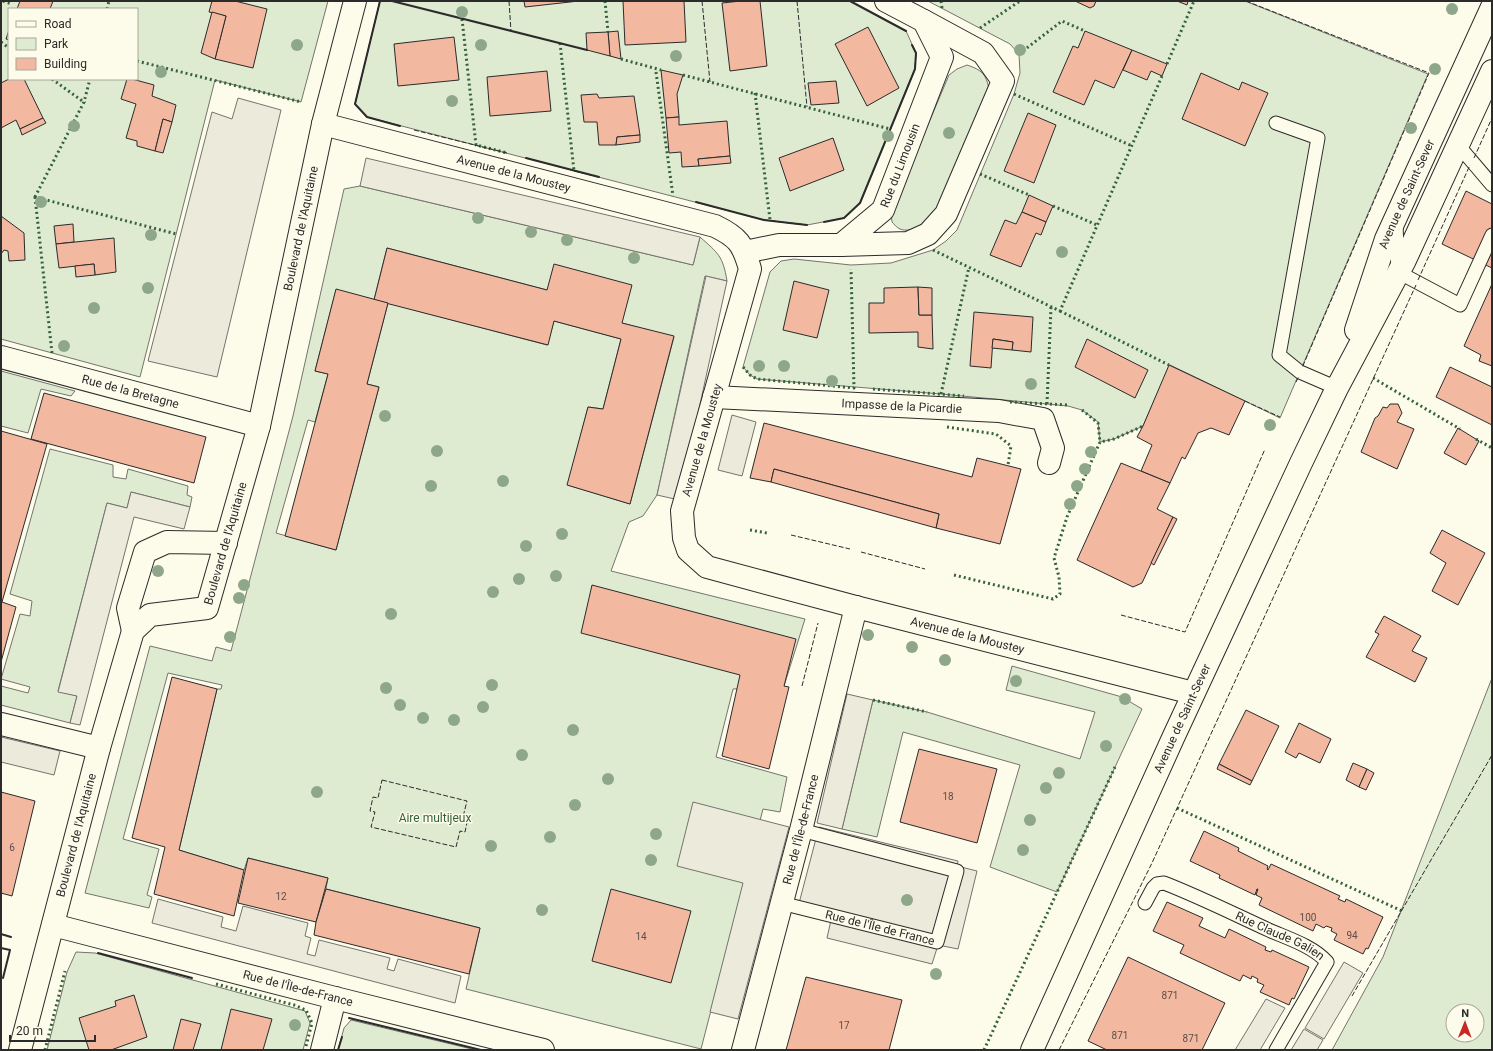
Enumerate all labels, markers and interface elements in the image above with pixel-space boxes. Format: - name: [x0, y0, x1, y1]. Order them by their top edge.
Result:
- legend: [8, 8, 138, 80]
- text: Road: [44, 17, 72, 31]
- text: Park: [44, 37, 69, 51]
- text: Building: [44, 57, 87, 71]
- street label: Rue du Limousin: [878, 122, 923, 210]
- street label: Avenue de Saint-Sever: [1376, 137, 1437, 251]
- street label: Avenue de la Moustey: [455, 152, 572, 195]
- street label: Boulevard de l'Aquitaine: [281, 165, 321, 292]
- street label: Rue de la Bretagne: [80, 372, 181, 411]
- street label: Avenue de la Moustey: [679, 382, 725, 498]
- street label: Impasse de la Picardie: [841, 396, 962, 416]
- street label: Boulevard de l'Aquitaine: [201, 480, 250, 606]
- street label: Avenue de la Moustey: [909, 614, 1026, 657]
- street label: Avenue de Saint-Sever: [1151, 662, 1213, 775]
- street label: Boulevard de l'Aquitaine: [53, 772, 99, 899]
- street label: Rue de l'Île-de-France: [780, 773, 821, 886]
- house number: 18: [942, 791, 954, 802]
- park label: Aire multijeux: [399, 811, 471, 825]
- house number: 6: [9, 842, 15, 853]
- house number: 12: [275, 891, 287, 902]
- street label: Rue de l'Île de France: [824, 907, 936, 948]
- street label: Rue Claude Galien: [1233, 908, 1327, 963]
- house number: 100: [1300, 912, 1317, 923]
- house number: 94: [1346, 930, 1358, 941]
- house number: 14: [635, 931, 647, 942]
- street label: Rue de l'Île-de-France: [241, 967, 354, 1009]
- house number: 871: [1162, 990, 1178, 1001]
- north arrow: [1445, 1003, 1485, 1043]
- text: N: [1461, 1007, 1469, 1020]
- scale bar: [10, 1017, 95, 1043]
- house number: 17: [838, 1020, 850, 1031]
- text: 20 m: [16, 1024, 43, 1038]
- house number: 871: [1112, 1030, 1128, 1041]
- house number: 871: [1183, 1033, 1199, 1044]

